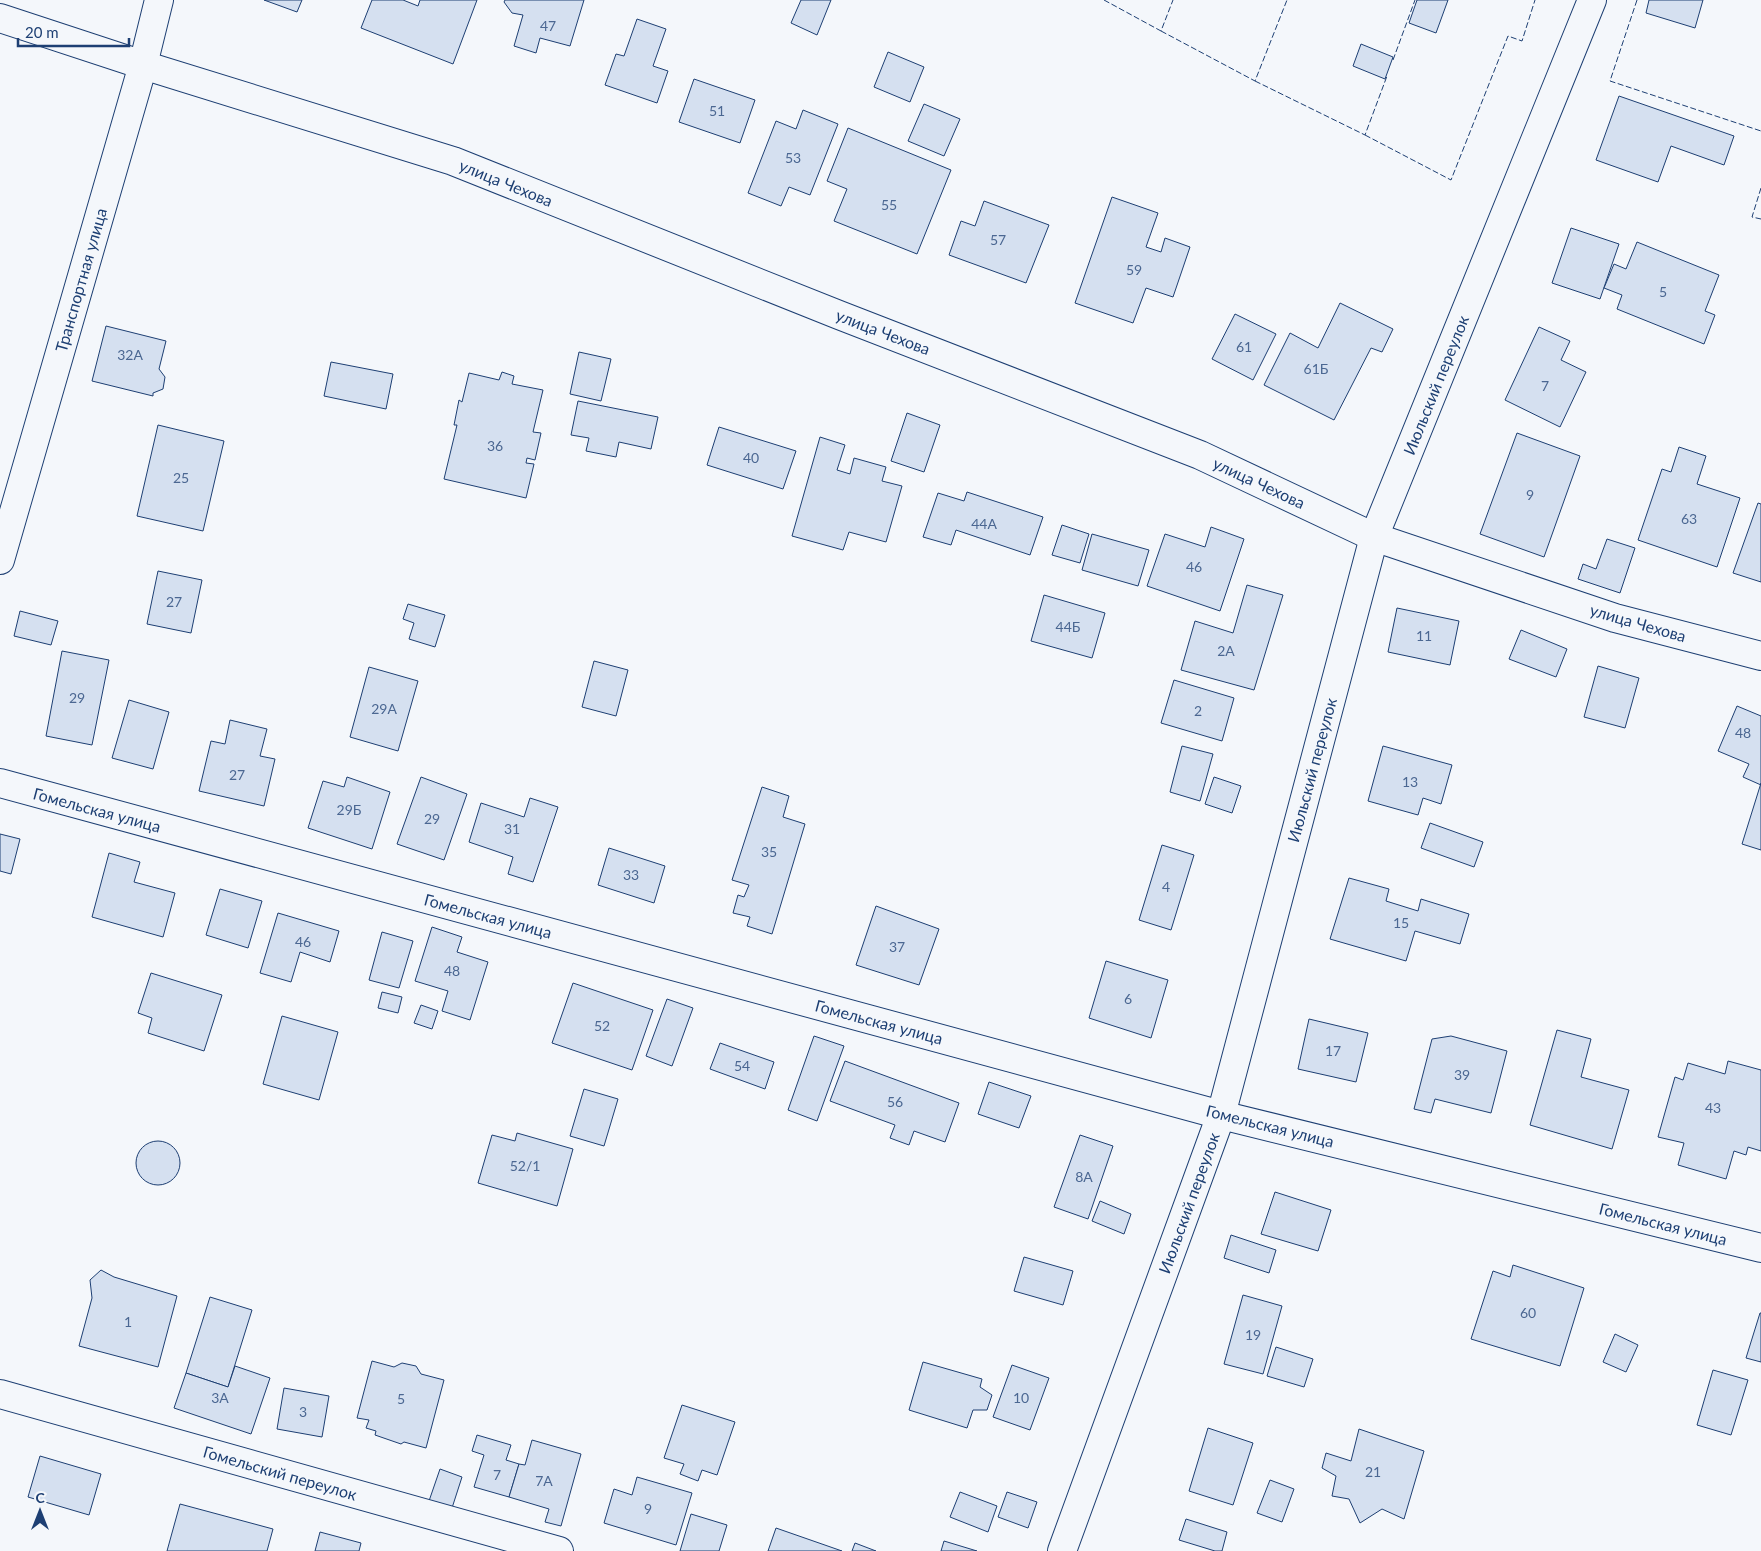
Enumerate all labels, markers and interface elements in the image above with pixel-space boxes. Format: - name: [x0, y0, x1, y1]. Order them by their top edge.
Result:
- scale bar: [18, 15, 129, 47]
- house number: 47: [540, 17, 556, 34]
- text: 20 m: [25, 23, 59, 41]
- house number: 51: [709, 102, 725, 119]
- house number: 53: [785, 149, 801, 166]
- street label: улица Чехова: [457, 155, 556, 210]
- house number: 55: [881, 196, 897, 213]
- street label: Транспортная улица: [51, 206, 110, 354]
- house number: 57: [990, 231, 1006, 248]
- house number: 59: [1126, 261, 1142, 278]
- house number: 5: [1659, 283, 1667, 300]
- street label: улица Чехова: [834, 305, 933, 358]
- street label: Июльский переулок: [1399, 312, 1472, 457]
- house number: 61: [1236, 338, 1252, 355]
- house number: 32А: [117, 346, 143, 363]
- house number: 61Б: [1304, 360, 1329, 377]
- house number: 7: [1541, 377, 1549, 394]
- house number: 36: [487, 437, 503, 454]
- house number: 40: [743, 449, 759, 466]
- street label: улица Чехова: [1210, 453, 1308, 512]
- house number: 25: [173, 469, 189, 486]
- house number: 9: [1526, 486, 1534, 503]
- house number: 63: [1681, 510, 1697, 527]
- house number: 44А: [971, 515, 997, 532]
- house number: 46: [1186, 558, 1202, 575]
- house number: 27: [166, 593, 182, 610]
- street label: улица Чехова: [1588, 600, 1688, 645]
- house number: 44Б: [1056, 618, 1081, 635]
- house number: 11: [1416, 627, 1432, 644]
- house number: 2А: [1217, 642, 1235, 659]
- house number: 29: [69, 689, 85, 706]
- street label: Июльский переулок: [1283, 695, 1340, 844]
- house number: 29А: [371, 700, 397, 717]
- house number: 2: [1194, 702, 1202, 719]
- house number: 48: [1735, 724, 1751, 741]
- house number: 27: [229, 766, 245, 783]
- house number: 13: [1402, 773, 1418, 790]
- street label: Гомельская улица: [31, 783, 163, 836]
- house number: 29Б: [337, 801, 362, 818]
- house number: 29: [424, 810, 440, 827]
- house number: 31: [504, 820, 520, 837]
- house number: 35: [761, 843, 777, 860]
- house number: 33: [623, 866, 639, 883]
- house number: 4: [1162, 878, 1170, 895]
- street label: Гомельская улица: [422, 889, 554, 942]
- house number: 15: [1393, 914, 1409, 931]
- house number: 46: [295, 933, 311, 950]
- house number: 37: [889, 938, 905, 955]
- house number: 48: [444, 962, 460, 979]
- house number: 6: [1124, 990, 1132, 1007]
- street label: Гомельская улица: [813, 995, 945, 1048]
- house number: 52: [594, 1017, 610, 1034]
- house number: 17: [1325, 1042, 1341, 1059]
- house number: 54: [734, 1057, 750, 1074]
- house number: 39: [1454, 1066, 1470, 1083]
- house number: 56: [887, 1093, 903, 1110]
- house number: 43: [1705, 1099, 1721, 1116]
- street label: Гомельская улица: [1204, 1100, 1336, 1151]
- street label: Июльский переулок: [1154, 1129, 1223, 1276]
- house number: 52/1: [510, 1157, 540, 1174]
- house number: 8А: [1075, 1168, 1093, 1185]
- street label: Гомельская улица: [1597, 1198, 1729, 1249]
- house number: 60: [1520, 1304, 1536, 1321]
- house number: 1: [124, 1313, 132, 1330]
- house number: 19: [1245, 1326, 1261, 1343]
- house number: 3А: [211, 1389, 229, 1406]
- house number: 10: [1013, 1389, 1029, 1406]
- house number: 5: [397, 1390, 405, 1407]
- house number: 3: [299, 1403, 307, 1420]
- street label: Гомельский переулок: [201, 1441, 360, 1504]
- house number: 21: [1365, 1463, 1381, 1480]
- house number: 7: [493, 1466, 501, 1483]
- house number: 7А: [535, 1472, 553, 1489]
- north arrow: [15, 1486, 65, 1536]
- text: С: [35, 1489, 45, 1506]
- house number: 9: [644, 1500, 652, 1517]

